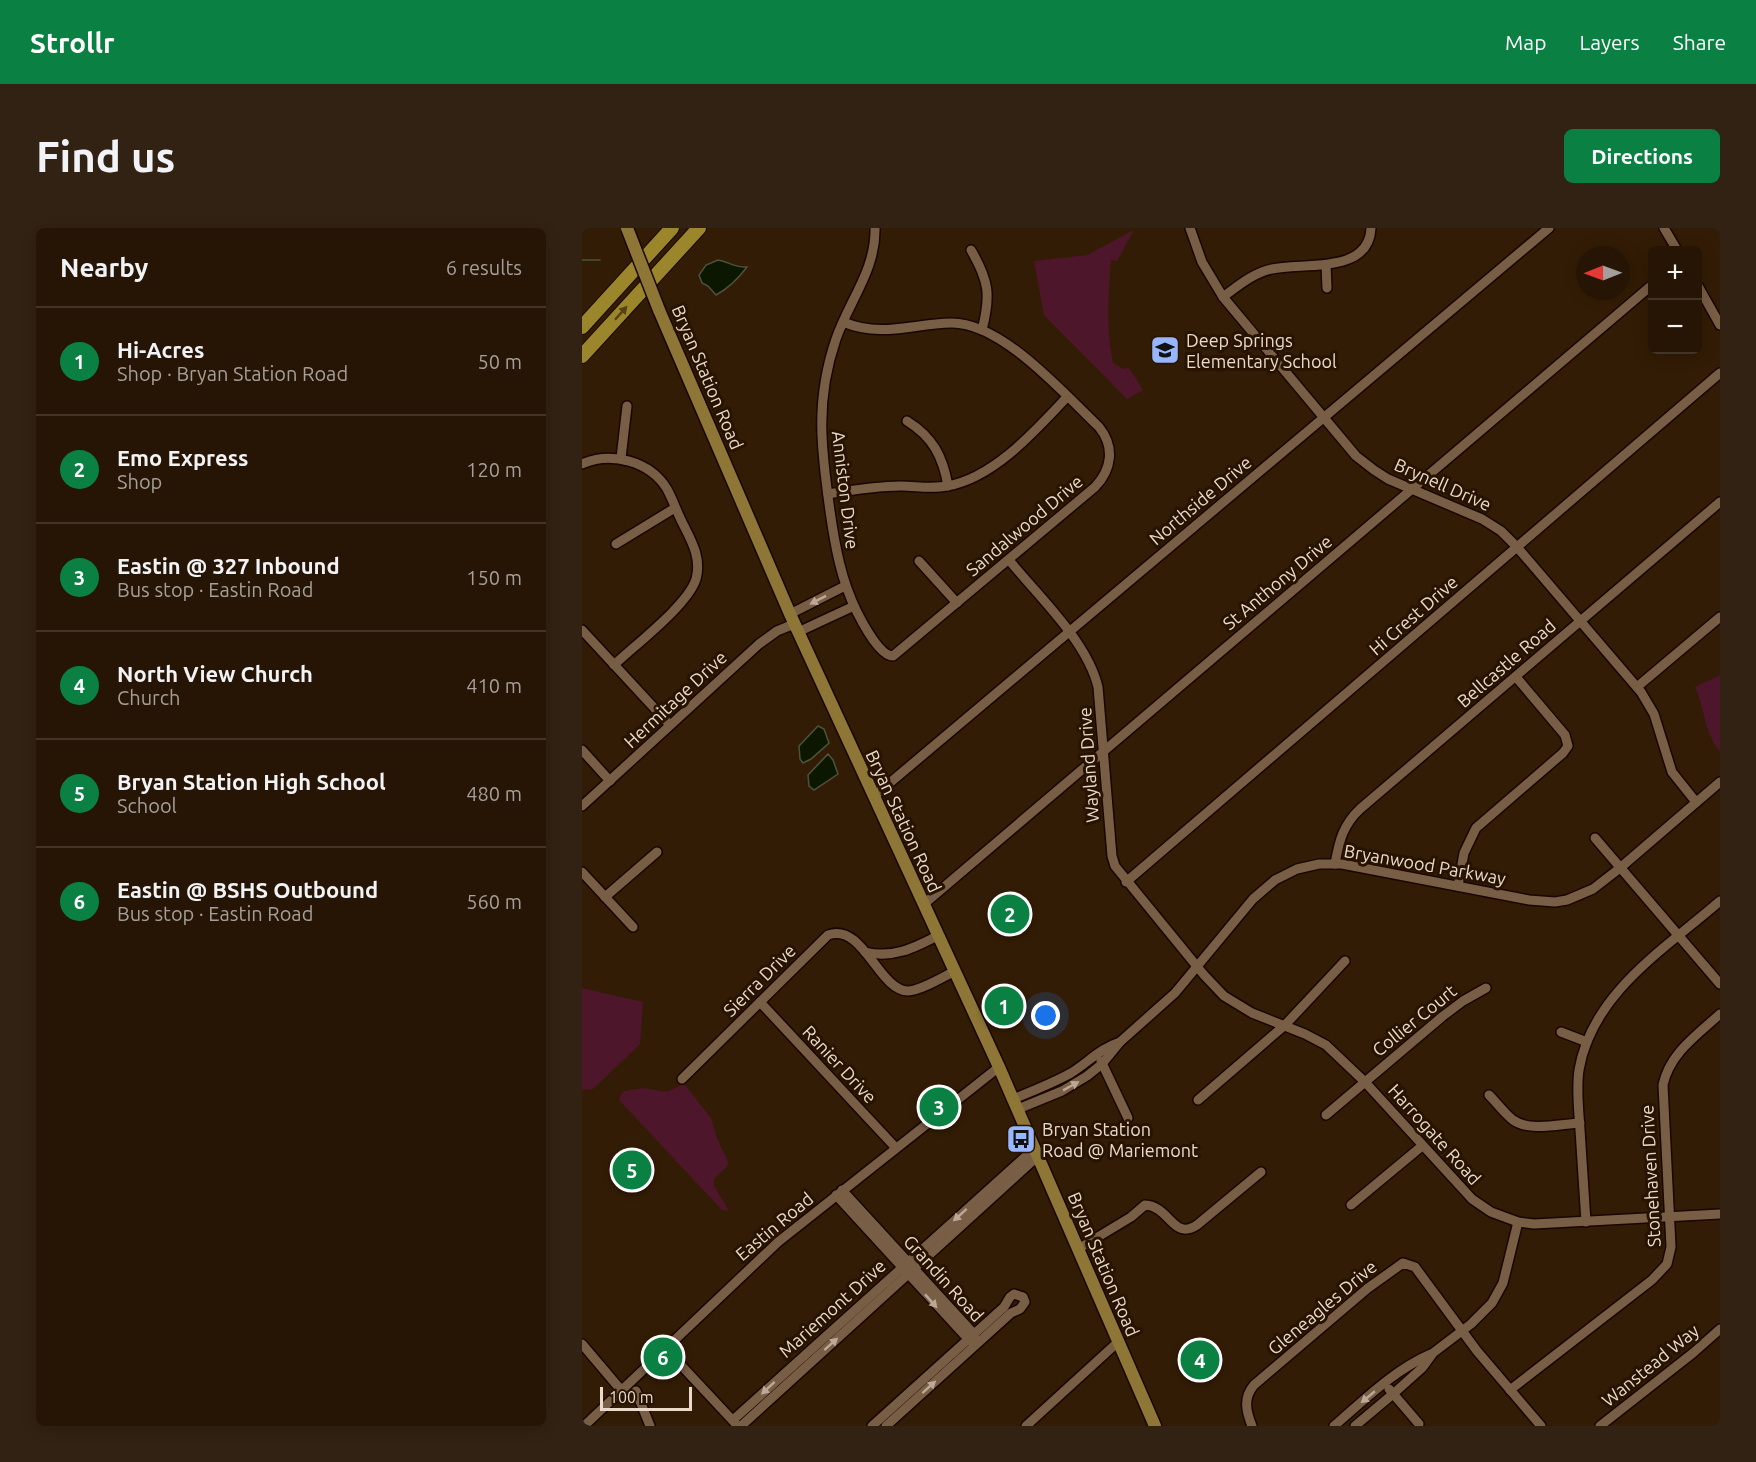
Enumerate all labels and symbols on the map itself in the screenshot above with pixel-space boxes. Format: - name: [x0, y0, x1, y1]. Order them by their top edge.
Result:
- north arrow: [1576, 246, 1630, 300]
- street label: Bryan Station Road: [669, 302, 747, 452]
- one-way arrow: [614, 306, 627, 321]
- place label: Deep Springs Elementary School: [1186, 330, 1337, 371]
- school or university icon: Deep Springs Elementary School: [1149, 334, 1181, 366]
- street label: Anniston Drive: [829, 430, 863, 550]
- street label: Northside Drive: [1145, 452, 1255, 548]
- street label: Brynell Drive: [1392, 454, 1494, 514]
- street label: Sandalwood Drive: [962, 471, 1086, 579]
- street label: St Anthony Drive: [1218, 531, 1336, 633]
- street label: Hi Crest Drive: [1365, 571, 1461, 659]
- one-way arrow: [809, 595, 826, 605]
- street label: Bellcastle Road: [1453, 615, 1559, 711]
- street label: Hermitage Drive: [620, 647, 730, 751]
- street label: Wayland Drive: [1074, 707, 1102, 823]
- street label: Bryan Station Road: [862, 747, 946, 895]
- street label: Bryanwood Parkway: [1342, 840, 1508, 888]
- pin: 2: [990, 892, 1030, 936]
- street label: Sierra Drive: [719, 940, 799, 1020]
- street label: Collier Court: [1368, 980, 1460, 1060]
- pin: 1: [984, 984, 1024, 1028]
- your location: [1031, 1001, 1060, 1030]
- street label: Ranier Drive: [799, 1021, 881, 1107]
- one-way arrow: [1063, 1080, 1079, 1091]
- street label: Harrogate Road: [1385, 1080, 1485, 1188]
- pin: 3: [920, 1084, 958, 1130]
- street label: Stonehaven Drive: [1636, 1104, 1664, 1248]
- place label: Bryan Station Road @ Mariemont: [1042, 1119, 1198, 1160]
- bus stop icon: Bryan Station Road @ Mariemont: [1005, 1123, 1037, 1155]
- pin: 5: [613, 1148, 652, 1192]
- street label: Eastin Road: [731, 1188, 817, 1264]
- street label: Bryan Station Road: [1065, 1189, 1143, 1339]
- one-way arrow: [952, 1208, 967, 1222]
- street label: Grandin Road: [900, 1231, 988, 1325]
- street label: Mariemont Drive: [775, 1255, 889, 1361]
- street label: Gleneagles Drive: [1264, 1256, 1380, 1358]
- one-way arrow: [924, 1293, 937, 1308]
- street label: Wanstead Way: [1598, 1320, 1703, 1410]
- pin: 6: [644, 1334, 682, 1380]
- one-way arrow: [823, 1337, 838, 1351]
- pin: 4: [1180, 1338, 1220, 1382]
- one-way arrow: [761, 1381, 776, 1394]
- one-way arrow: [921, 1381, 936, 1394]
- scale bar: [600, 1384, 692, 1412]
- one-way arrow: [1361, 1390, 1376, 1403]

